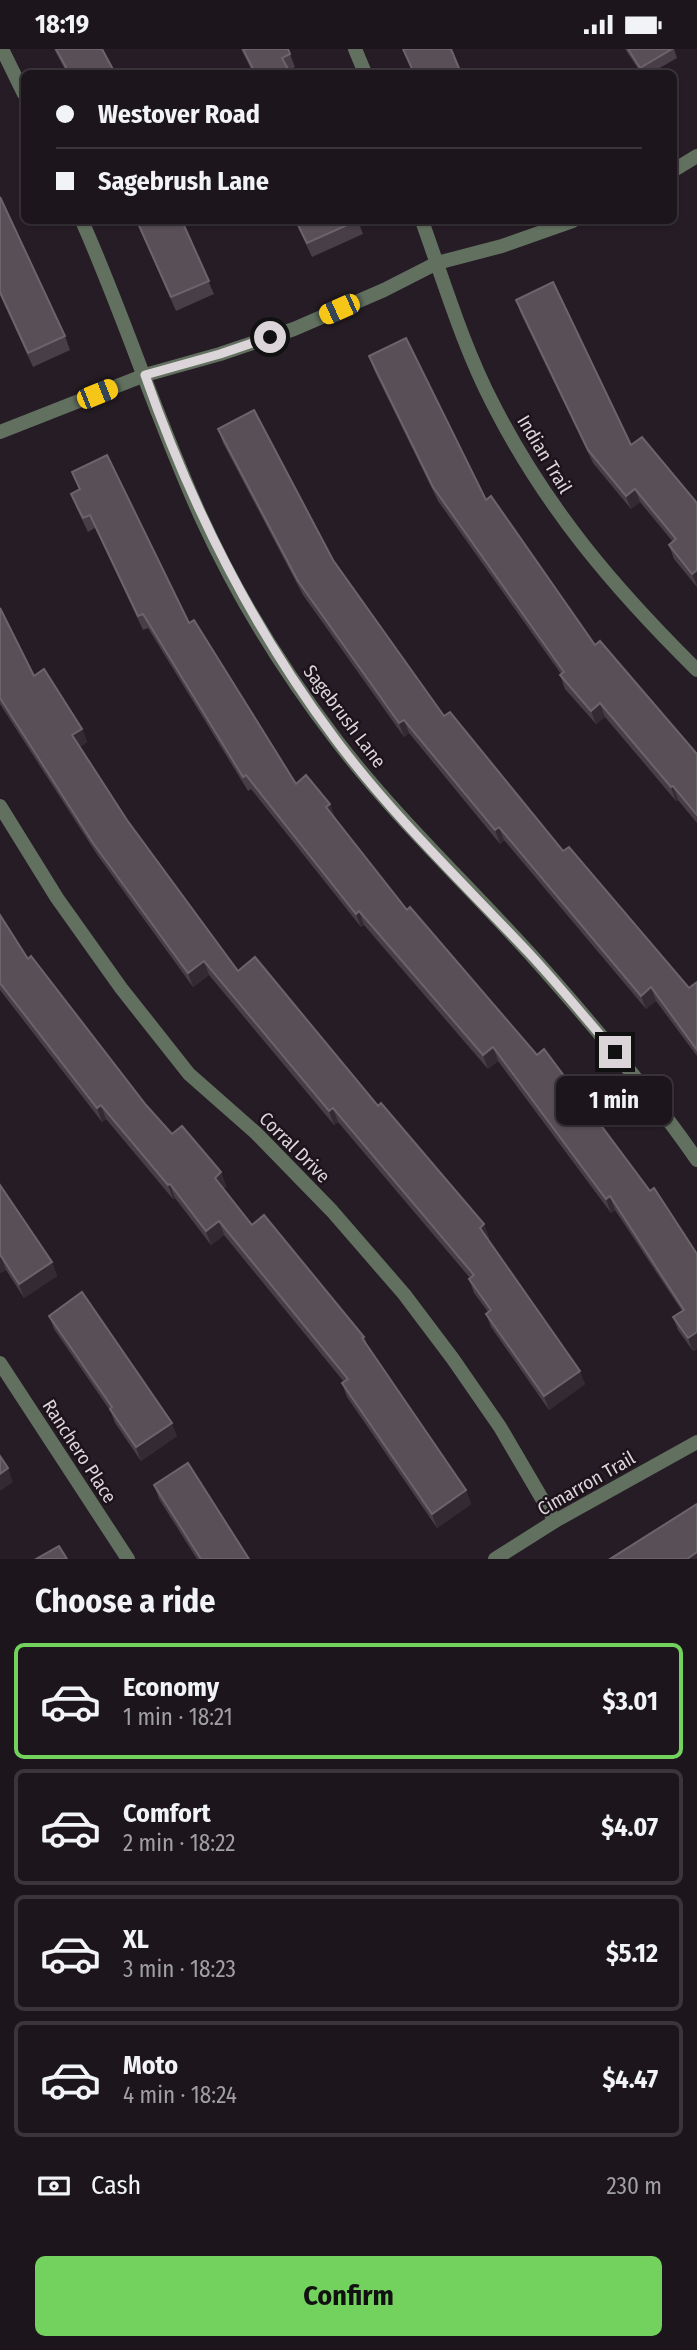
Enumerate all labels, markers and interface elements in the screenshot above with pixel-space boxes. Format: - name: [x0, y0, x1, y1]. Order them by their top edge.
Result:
- text: 18:19: [35, 9, 89, 40]
- text: Westover Road: [98, 99, 260, 130]
- text: Sagebrush Lane: [98, 166, 269, 197]
- car: [316, 291, 363, 327]
- route start: [254, 321, 286, 353]
- car: [74, 376, 121, 412]
- street label: Indian Trail: [512, 411, 577, 498]
- street label: Sagebrush Lane: [298, 660, 391, 772]
- route end: [599, 1036, 631, 1068]
- callout: 1 min: [557, 1077, 673, 1125]
- text: 1 min: [589, 1086, 639, 1114]
- street label: Corral Drive: [254, 1107, 335, 1188]
- street label: Ranchero Place: [38, 1395, 122, 1507]
- street label: Cimarron Trail: [533, 1446, 639, 1521]
- text: Choose a ride: [35, 1582, 216, 1620]
- icon: car: [39, 1670, 102, 1733]
- text: Economy: [123, 1672, 219, 1703]
- text: $3.01: [603, 1686, 658, 1717]
- text: 1 min · 18:21: [123, 1703, 233, 1731]
- icon: car: [39, 1796, 102, 1859]
- text: Comfort: [123, 1798, 211, 1829]
- text: $4.07: [601, 1812, 658, 1843]
- text: 2 min · 18:22: [123, 1829, 235, 1857]
- icon: car: [39, 1922, 102, 1985]
- text: XL: [123, 1924, 149, 1955]
- text: $5.12: [606, 1938, 658, 1969]
- text: 3 min · 18:23: [123, 1955, 236, 1983]
- icon: car: [39, 2048, 102, 2111]
- text: Moto: [123, 2050, 178, 2081]
- text: $4.47: [602, 2064, 658, 2095]
- text: 4 min · 18:24: [123, 2081, 237, 2109]
- icon: cash: [35, 2167, 73, 2205]
- text: Cash: [91, 2170, 141, 2201]
- text: 230 m: [606, 2172, 662, 2200]
- button: Confirm: [35, 2256, 662, 2336]

